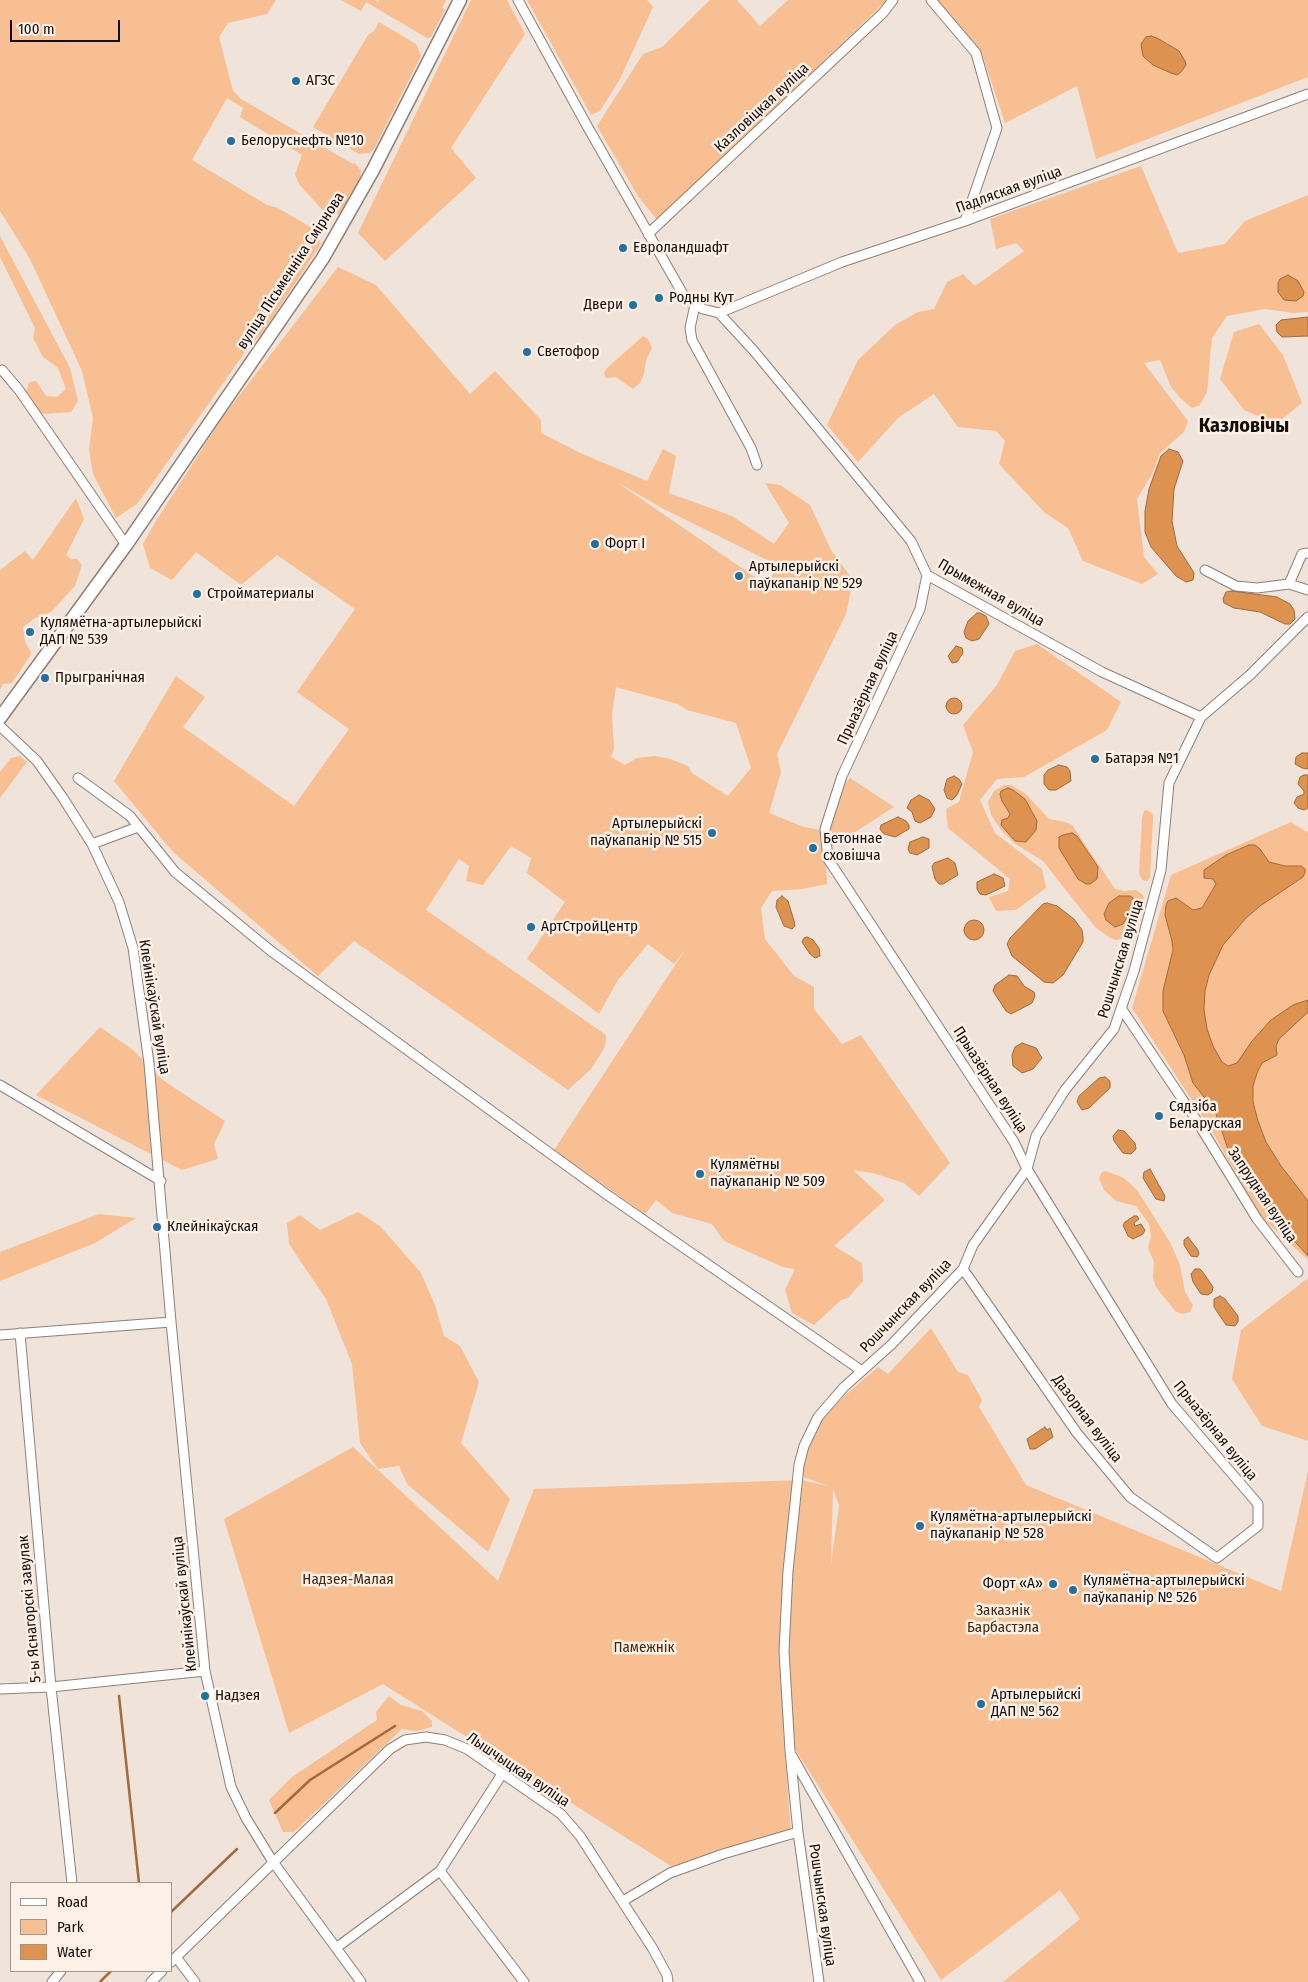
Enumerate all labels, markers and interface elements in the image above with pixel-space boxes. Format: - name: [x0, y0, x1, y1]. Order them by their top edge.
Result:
- scale bar: [12, 10, 122, 42]
- text: 100 m: [18, 20, 55, 38]
- street label: Казловіцкая вуліца: [711, 60, 813, 156]
- place label: АГЗС: [306, 72, 335, 90]
- marker: АГЗС: [290, 75, 302, 87]
- place label: Белоруснефть №10: [241, 132, 364, 150]
- marker: Белоруснефть №10: [225, 135, 237, 147]
- street label: Падляская вуліца: [954, 162, 1064, 218]
- street label: вуліца Пісьменніка Смірнова: [233, 189, 349, 353]
- place label: Евроландшафт: [633, 239, 729, 257]
- marker: Евроландшафт: [617, 242, 629, 254]
- place label: Родны Кут: [669, 289, 734, 307]
- marker: Родны Кут: [653, 292, 665, 304]
- place label: Двери: [584, 296, 623, 314]
- marker: Двери: [627, 299, 639, 311]
- place label: Светофор: [537, 343, 599, 361]
- marker: Светофор: [521, 346, 533, 358]
- district label: Казловічы: [1199, 414, 1289, 438]
- place label: Форт I: [605, 535, 645, 553]
- marker: Форт I: [589, 538, 601, 550]
- street label: Прымежная вуліца: [935, 555, 1047, 631]
- place label: Артылерыйскі паўкапанір № 529: [749, 558, 863, 593]
- marker: Артылерыйскі паўкапанір № 529: [733, 570, 745, 582]
- place label: Стройматериалы: [207, 585, 314, 603]
- marker: Стройматериалы: [191, 588, 203, 600]
- place label: Кулямётна-артылерыйскі ДАП № 539: [40, 614, 202, 649]
- marker: Кулямётна-артылерыйскі ДАП № 539: [24, 626, 36, 638]
- street label: Прыазёрная вуліца: [834, 628, 902, 748]
- place label: Прыгранічная: [55, 669, 145, 687]
- marker: Прыгранічная: [39, 672, 51, 684]
- place label: Батарэя №1: [1105, 750, 1179, 768]
- marker: Батарэя №1: [1089, 753, 1101, 765]
- place label: Артылерыйскі паўкапанір № 515: [590, 815, 702, 850]
- marker: Артылерыйскі паўкапанір № 515: [706, 827, 718, 839]
- place label: Бетоннае сховішча: [823, 830, 882, 865]
- marker: Бетоннае сховішча: [807, 842, 819, 854]
- street label: Рошчынская вуліца: [1094, 897, 1148, 1021]
- place label: АртСтройЦентр: [541, 918, 638, 936]
- marker: АртСтройЦентр: [525, 921, 537, 933]
- street label: Клейнікаўскай вуліца: [134, 938, 174, 1076]
- street label: Прыазёрная вуліца: [949, 1023, 1031, 1137]
- place label: Сядзіба Беларуская: [1169, 1098, 1242, 1133]
- marker: Сядзіба Беларуская: [1153, 1110, 1165, 1122]
- street label: Запрудная вуліца: [1223, 1144, 1301, 1246]
- place label: Кулямётны паўкапанір № 509: [710, 1156, 825, 1191]
- marker: Кулямётны паўкапанір № 509: [694, 1168, 706, 1180]
- place label: Клейнікаўская: [167, 1218, 259, 1236]
- marker: Клейнікаўская: [151, 1221, 163, 1233]
- street label: Рошчынская вуліца: [857, 1255, 955, 1357]
- street label: Дазорная вуліца: [1048, 1372, 1126, 1466]
- street label: Прыазёрная вуліца: [1169, 1377, 1261, 1485]
- place label: Кулямётна-артылерыйскі паўкапанір № 528: [930, 1508, 1092, 1543]
- marker: Кулямётна-артылерыйскі паўкапанір № 528: [914, 1520, 926, 1532]
- street label: 5-ы Яснагорскі завулак: [15, 1535, 45, 1683]
- street label: Клейнікаўскай вуліца: [169, 1535, 201, 1673]
- park label: Надзея-Малая: [302, 1571, 394, 1589]
- place label: Кулямётна-артылерыйскі паўкапанір № 526: [1083, 1572, 1245, 1607]
- place label: Форт «А»: [983, 1575, 1043, 1593]
- marker: Форт «А»: [1047, 1578, 1059, 1590]
- marker: Кулямётна-артылерыйскі паўкапанір № 526: [1067, 1584, 1079, 1596]
- park label: Заказнік Барбастэла: [967, 1602, 1039, 1637]
- park label: Памежнік: [613, 1639, 675, 1657]
- place label: Артылерыйскі ДАП № 562: [991, 1686, 1081, 1721]
- place label: Надзея: [215, 1687, 260, 1705]
- marker: Надзея: [199, 1690, 211, 1702]
- marker: Артылерыйскі ДАП № 562: [975, 1698, 987, 1710]
- street label: Лышчыцкая вуліца: [463, 1729, 573, 1811]
- street label: Рошчынская вуліца: [804, 1843, 840, 1967]
- legend: [10, 1882, 172, 1972]
- text: Road: [57, 1893, 88, 1911]
- text: Park: [57, 1918, 84, 1936]
- text: Water: [57, 1943, 92, 1961]

